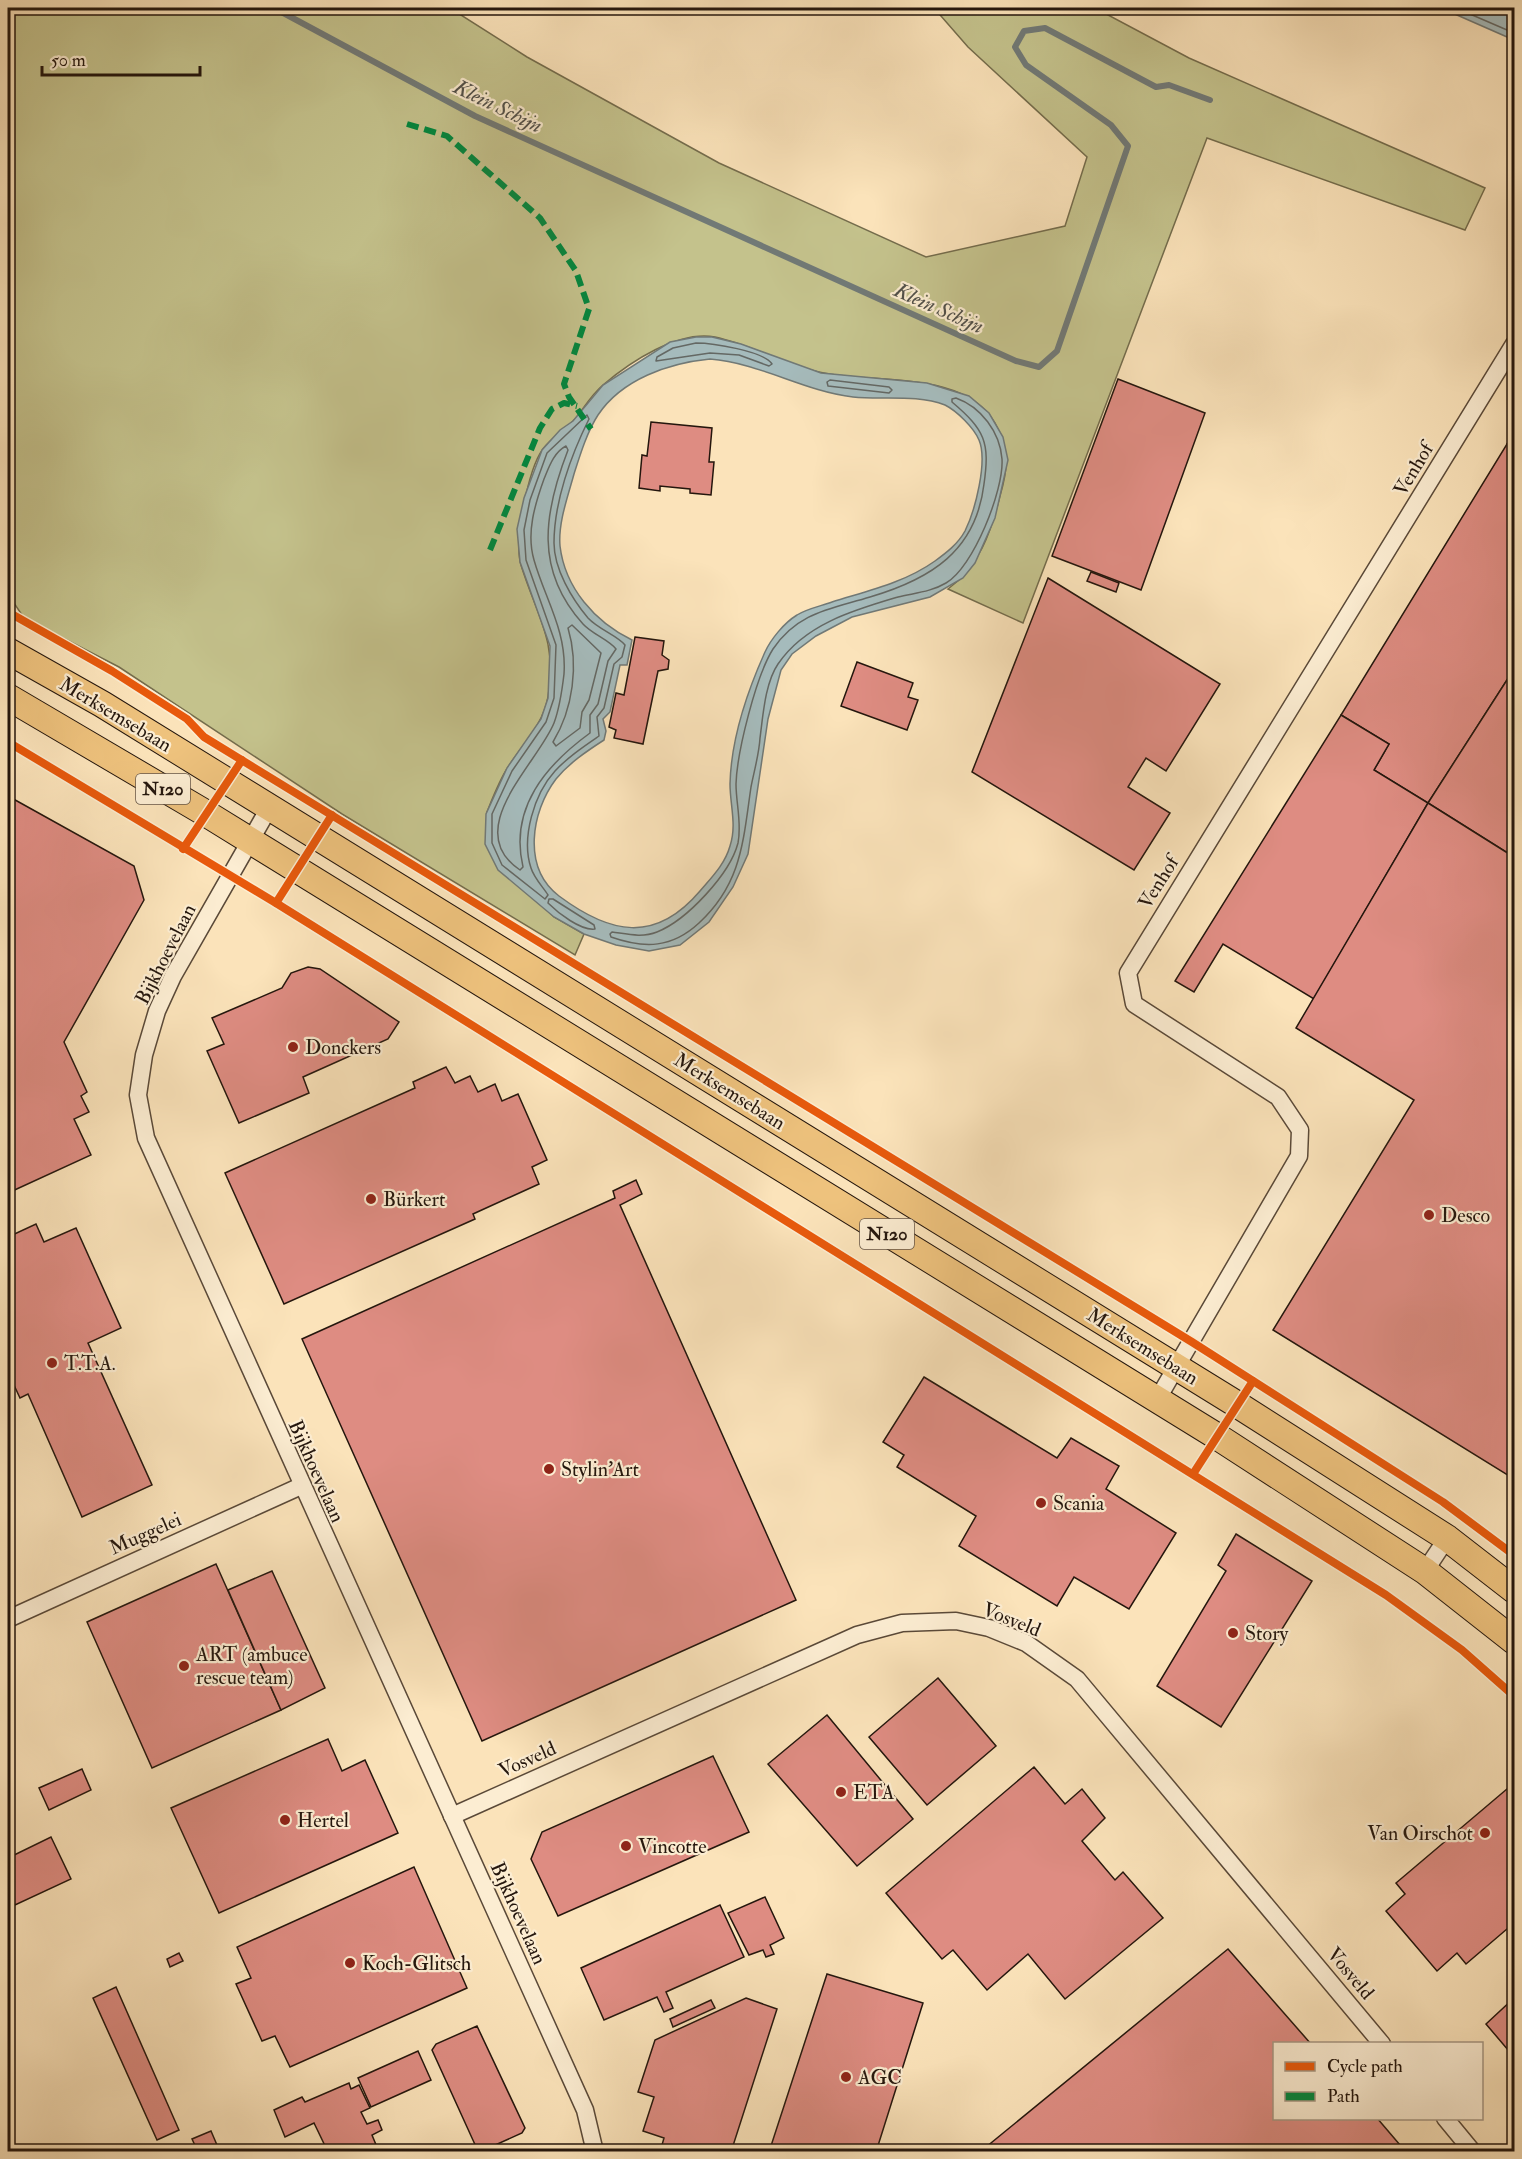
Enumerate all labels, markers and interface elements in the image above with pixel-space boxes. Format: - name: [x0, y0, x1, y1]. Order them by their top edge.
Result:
- scale bar: [42, 39, 200, 77]
- text: 50 m: [51, 49, 86, 72]
- water label: Klein Schijn: [448, 73, 547, 139]
- water label: Klein Schijn: [889, 276, 988, 340]
- street label: Venhof: [1388, 435, 1441, 500]
- street label: Merksemsebaan: [55, 671, 176, 758]
- road number: N120: [136, 774, 190, 804]
- street label: Venhof: [1133, 848, 1186, 913]
- street label: Bijkhoevelaan: [129, 900, 201, 1009]
- place label: Donckers: [305, 1035, 381, 1060]
- marker: Donckers: [286, 1040, 300, 1054]
- street label: Merksemsebaan: [669, 1047, 790, 1136]
- place label: Bürkert: [383, 1187, 446, 1212]
- marker: Bürkert: [364, 1192, 378, 1206]
- place label: Desco: [1441, 1203, 1490, 1228]
- marker: Desco: [1422, 1208, 1436, 1222]
- road number: N120: [860, 1219, 914, 1249]
- street label: Merksemsebaan: [1082, 1302, 1203, 1391]
- place label: T.T.A.: [64, 1351, 116, 1376]
- marker: T.T.A.: [45, 1356, 59, 1370]
- street label: Bijkhoevelaan: [283, 1416, 350, 1526]
- place label: Stylin'Art: [561, 1457, 640, 1482]
- marker: Stylin'Art: [542, 1462, 556, 1476]
- place label: Scania: [1053, 1491, 1105, 1516]
- marker: Scania: [1034, 1496, 1048, 1510]
- street label: Muggelei: [105, 1507, 185, 1560]
- street label: Vosveld: [979, 1597, 1045, 1642]
- place label: Story: [1245, 1621, 1290, 1646]
- marker: Story: [1226, 1626, 1240, 1640]
- place label: ART (ambuce rescue team): [195, 1642, 307, 1690]
- marker: ART (ambuce rescue team): [177, 1659, 191, 1673]
- street label: Vosveld: [494, 1736, 560, 1783]
- place label: ETA: [853, 1780, 895, 1805]
- marker: ETA: [834, 1785, 848, 1799]
- place label: Hertel: [297, 1808, 349, 1833]
- marker: Hertel: [278, 1813, 292, 1827]
- place label: Van Oirschot: [1367, 1821, 1474, 1846]
- marker: Van Oirschot: [1478, 1826, 1492, 1840]
- place label: Vincotte: [638, 1834, 707, 1859]
- marker: Vincotte: [619, 1839, 633, 1853]
- street label: Bijkhoevelaan: [485, 1858, 552, 1968]
- street label: Vosveld: [1322, 1942, 1380, 2005]
- place label: Koch-Glitsch: [362, 1951, 472, 1976]
- marker: Koch-Glitsch: [343, 1956, 357, 1970]
- legend: [1273, 2042, 1483, 2120]
- text: Cycle path: [1327, 2055, 1403, 2078]
- place label: AGC: [857, 2065, 902, 2090]
- marker: AGC: [839, 2070, 853, 2084]
- text: Path: [1327, 2085, 1360, 2108]

